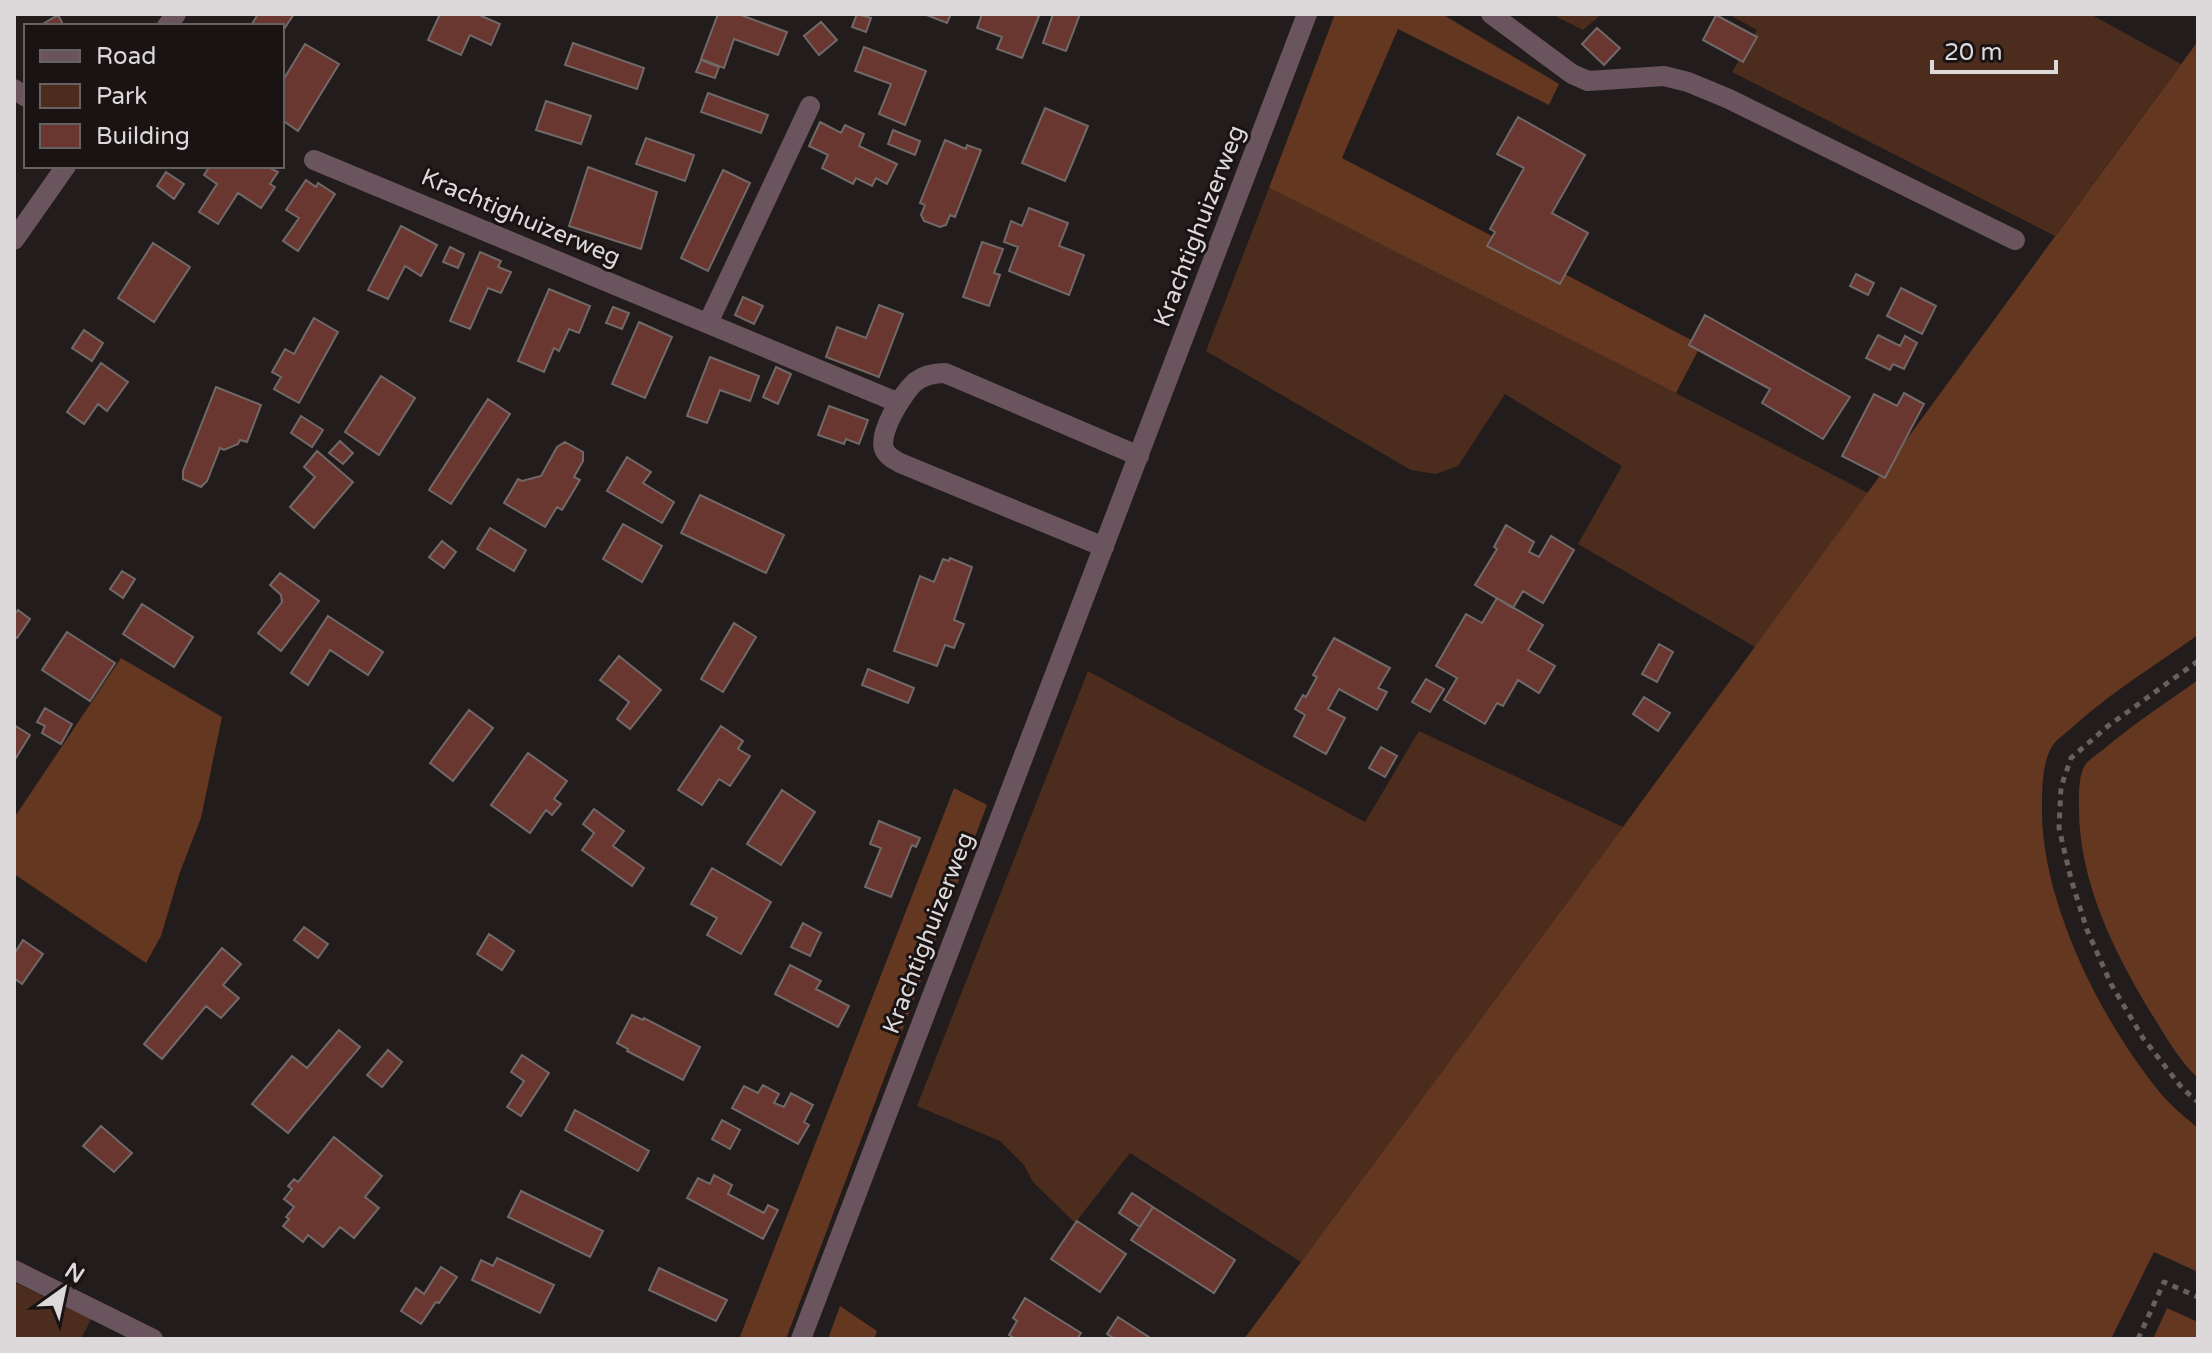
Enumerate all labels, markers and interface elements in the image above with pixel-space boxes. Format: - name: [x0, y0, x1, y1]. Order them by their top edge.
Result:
- legend: [24, 24, 284, 168]
- scale bar: [1932, 24, 2056, 74]
- text: 20 m: [1944, 38, 2002, 67]
- text: Road: [96, 42, 156, 71]
- text: Park: [96, 82, 147, 111]
- street label: Krachtighuizerweg: [1148, 121, 1251, 331]
- text: Building: [96, 122, 190, 151]
- street label: Krachtighuizerweg: [417, 162, 625, 273]
- street label: Krachtighuizerweg: [877, 828, 980, 1038]
- north arrow: [24, 1249, 104, 1329]
- text: N: [60, 1257, 89, 1289]

